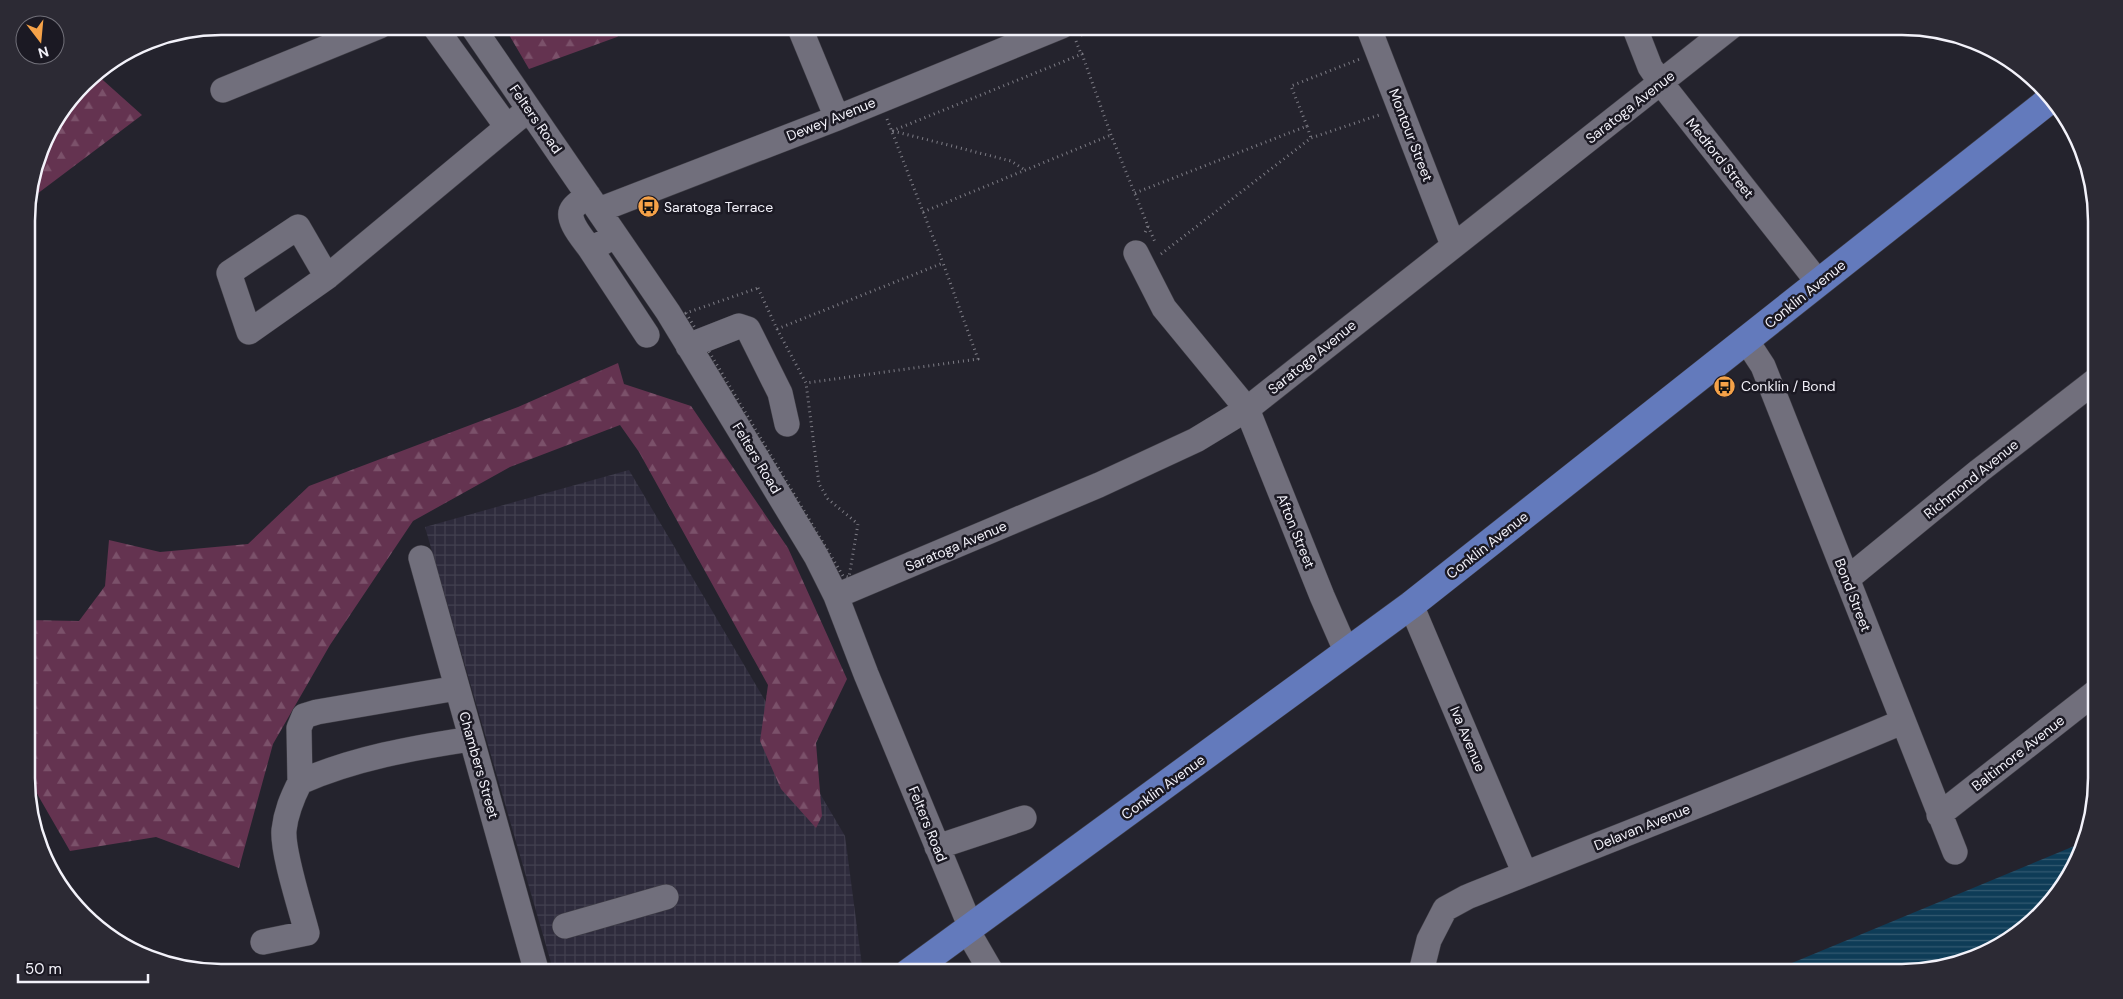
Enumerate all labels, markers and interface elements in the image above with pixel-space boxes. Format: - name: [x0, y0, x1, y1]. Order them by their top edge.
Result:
- north arrow: [15, 15, 65, 65]
- text: N: [36, 42, 51, 63]
- street label: Saratoga Avenue: [1582, 67, 1678, 147]
- street label: Felters Road: [506, 81, 566, 157]
- street label: Montour Street: [1385, 86, 1437, 184]
- street label: Dewey Avenue: [784, 93, 878, 145]
- street label: Medford Street: [1682, 114, 1758, 202]
- bus stop icon: Saratoga Terrace: [636, 195, 660, 219]
- place label: Saratoga Terrace: [664, 198, 773, 216]
- street label: Conklin Avenue: [1761, 256, 1849, 332]
- street label: Saratoga Avenue: [1264, 316, 1360, 398]
- bus stop icon: Conklin / Bond: [1713, 374, 1737, 398]
- place label: Conklin / Bond: [1741, 377, 1835, 395]
- street label: Felters Road: [729, 419, 785, 497]
- street label: Richmond Avenue: [1920, 435, 2022, 523]
- street label: Afton Street: [1273, 491, 1319, 571]
- street label: Conklin Avenue: [1442, 507, 1532, 583]
- street label: Saratoga Avenue: [903, 517, 1009, 575]
- street label: Bond Street: [1831, 556, 1875, 634]
- street label: Iva Avenue: [1446, 704, 1490, 774]
- street label: Chambers Street: [455, 709, 503, 821]
- street label: Baltimore Avenue: [1968, 711, 2068, 795]
- street label: Conklin Avenue: [1118, 751, 1208, 823]
- street label: Felters Road: [905, 784, 951, 864]
- street label: Delavan Avenue: [1591, 800, 1693, 854]
- scale bar: [18, 952, 148, 984]
- text: 50 m: [25, 959, 62, 979]

